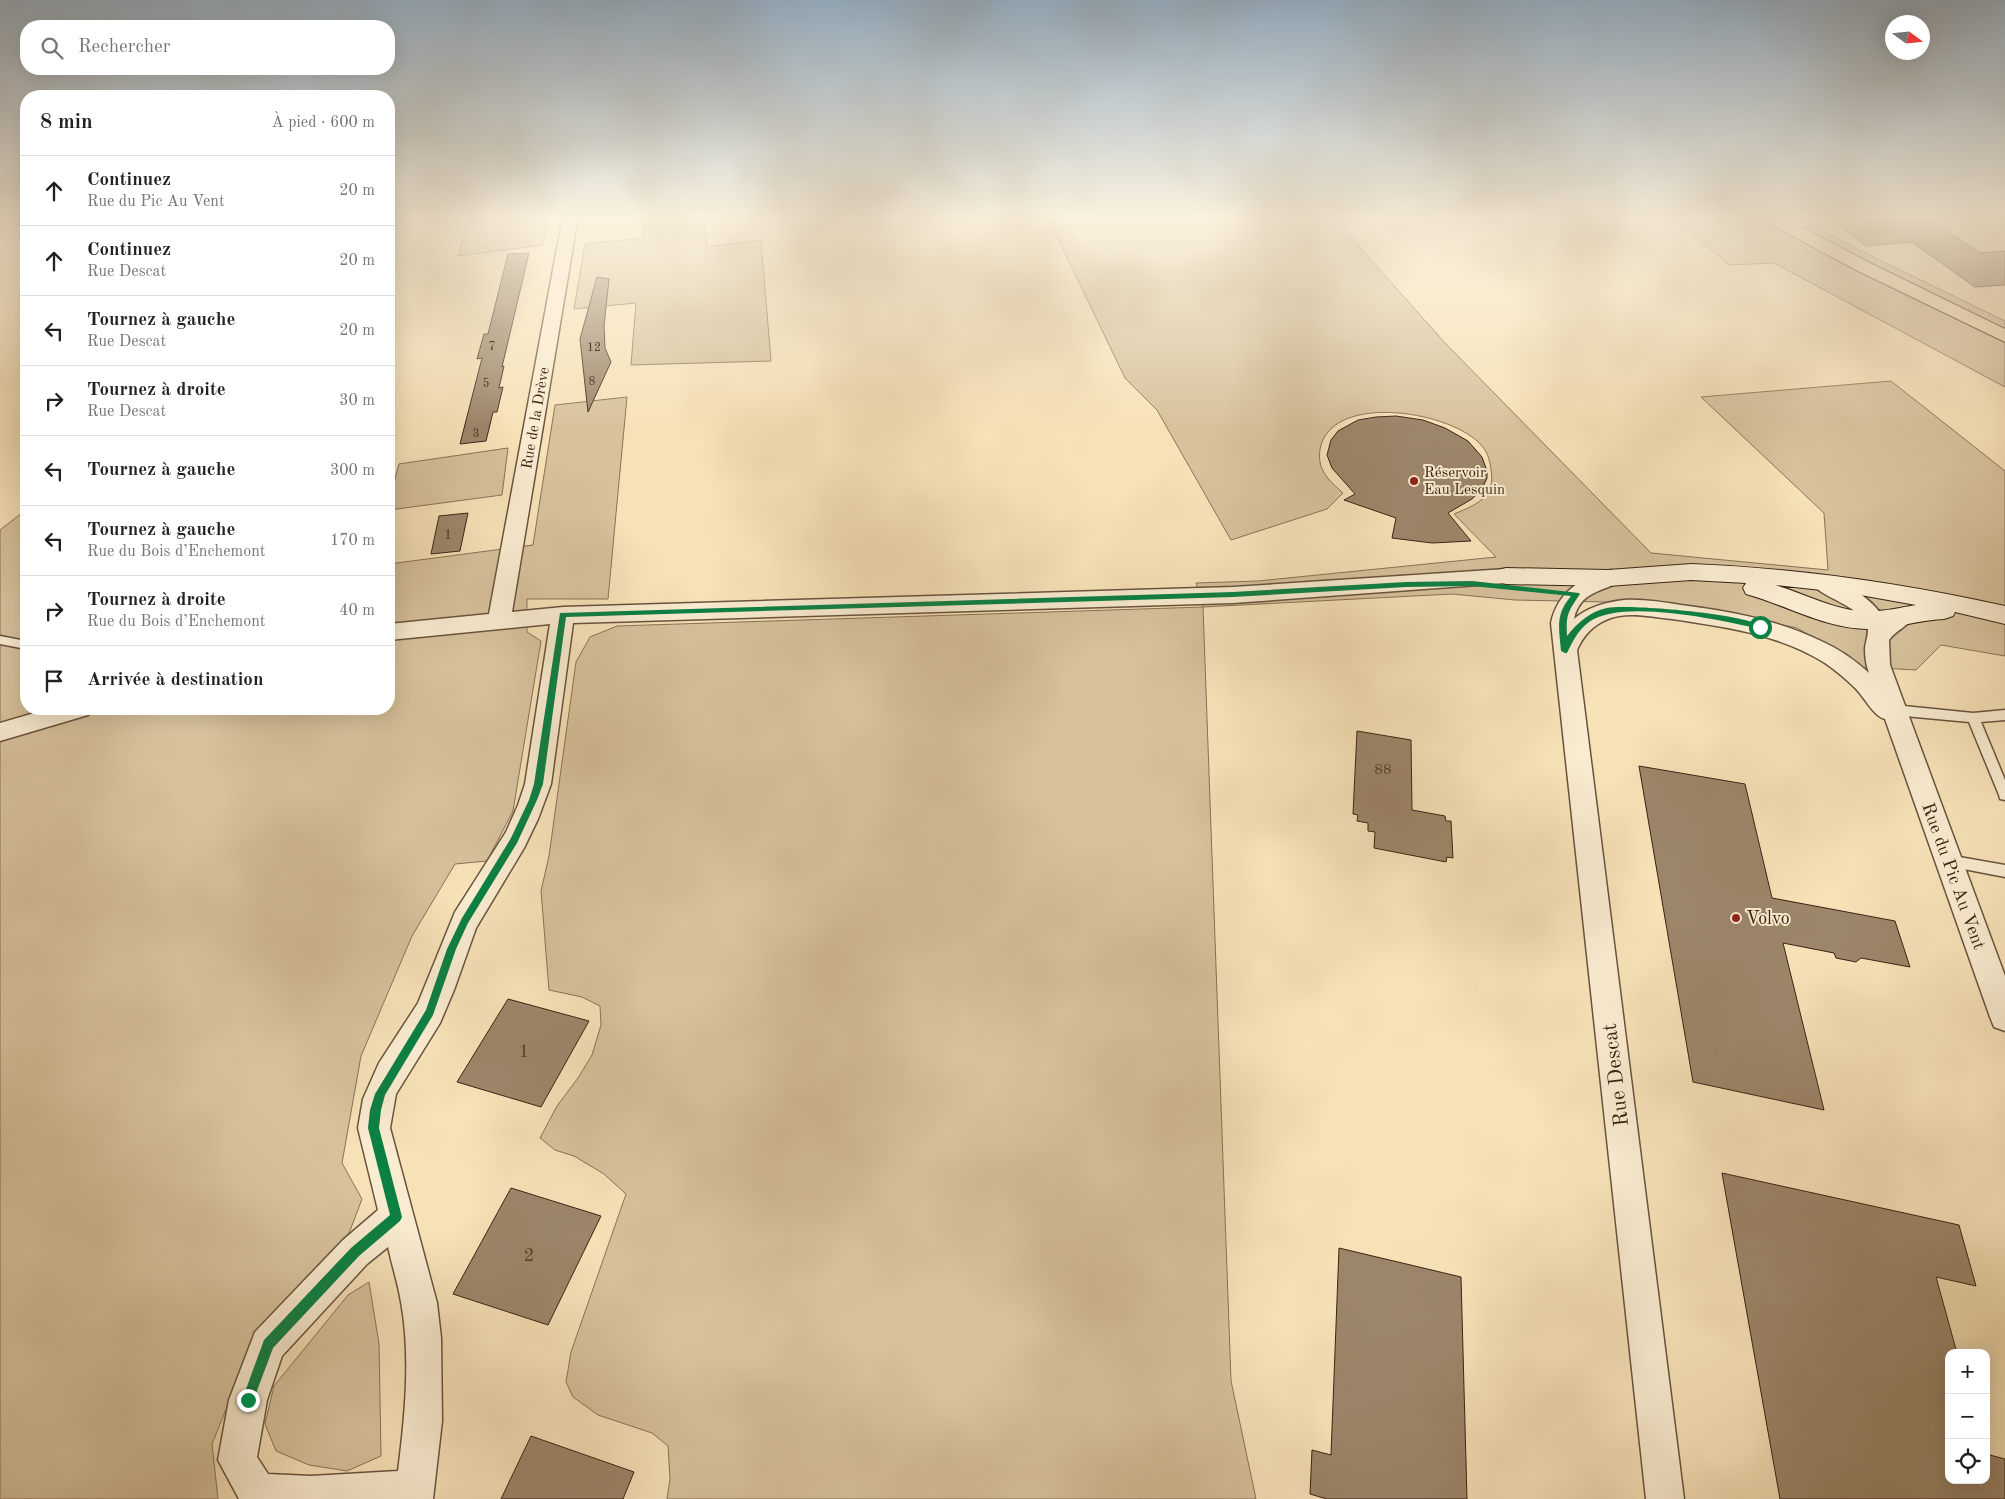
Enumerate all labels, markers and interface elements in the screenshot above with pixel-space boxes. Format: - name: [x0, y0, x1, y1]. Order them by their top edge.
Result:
- north arrow: [1885, 15, 1930, 60]
- search box: [20, 20, 395, 75]
- icon: search: [38, 34, 66, 62]
- text: Rechercher: [78, 38, 171, 57]
- text: 8 min: [40, 112, 93, 133]
- text: À pied · 600 m: [272, 115, 375, 131]
- text: Continuez: [87, 171, 171, 190]
- icon: ahead: [40, 177, 68, 205]
- text: 20 m: [339, 183, 375, 199]
- text: Rue du Pic Au Vent: [87, 194, 225, 210]
- text: Continuez: [87, 241, 171, 260]
- icon: ahead: [40, 247, 68, 275]
- text: 20 m: [339, 253, 375, 269]
- text: Rue Descat: [87, 264, 166, 280]
- text: Tournez à gauche: [87, 311, 235, 330]
- icon: left: [40, 317, 68, 345]
- text: 20 m: [339, 323, 375, 339]
- text: Rue Descat: [87, 334, 166, 350]
- house number: 7: [489, 341, 495, 353]
- house number: 12: [587, 342, 601, 354]
- street label: Rue de la Drève: [520, 366, 553, 470]
- house number: 8: [589, 376, 596, 388]
- house number: 5: [483, 377, 490, 390]
- text: Tournez à droite: [87, 381, 226, 400]
- icon: right: [40, 387, 68, 415]
- text: 30 m: [339, 393, 375, 409]
- text: Rue Descat: [87, 404, 166, 420]
- house number: 3: [473, 428, 479, 440]
- icon: left: [40, 457, 68, 485]
- text: Tournez à gauche: [87, 461, 235, 480]
- text: 300 m: [330, 463, 375, 479]
- place label: Réservoir Eau Lesquin: [1424, 466, 1505, 498]
- marker: Réservoir Eau Lesquin: [1408, 475, 1420, 487]
- text: Tournez à gauche: [87, 521, 235, 540]
- icon: left: [40, 527, 68, 555]
- house number: 1: [444, 528, 452, 543]
- text: 170 m: [330, 533, 375, 549]
- text: Rue du Bois d’Enchemont: [87, 544, 265, 560]
- text: Tournez à droite: [87, 591, 226, 610]
- icon: right: [40, 597, 68, 625]
- text: 40 m: [339, 603, 375, 619]
- text: Rue du Bois d’Enchemont: [87, 614, 265, 630]
- route start: [1749, 616, 1772, 639]
- icon: arrive: [40, 667, 68, 695]
- text: Arrivée à destination: [87, 671, 263, 690]
- house number: 88: [1374, 763, 1392, 778]
- street label: Rue du Pic Au Vent: [1918, 801, 1988, 952]
- place label: Volvo: [1746, 910, 1790, 928]
- marker: Volvo: [1730, 912, 1742, 924]
- street label: Rue Descat: [1600, 1022, 1633, 1128]
- house number: 1: [519, 1043, 529, 1061]
- house number: 2: [524, 1247, 534, 1265]
- map controls: [1945, 1349, 1990, 1484]
- button: +: [1945, 1349, 1990, 1394]
- route end: [237, 1389, 260, 1412]
- button: −: [1945, 1394, 1990, 1439]
- button: locate: [1945, 1439, 1990, 1484]

